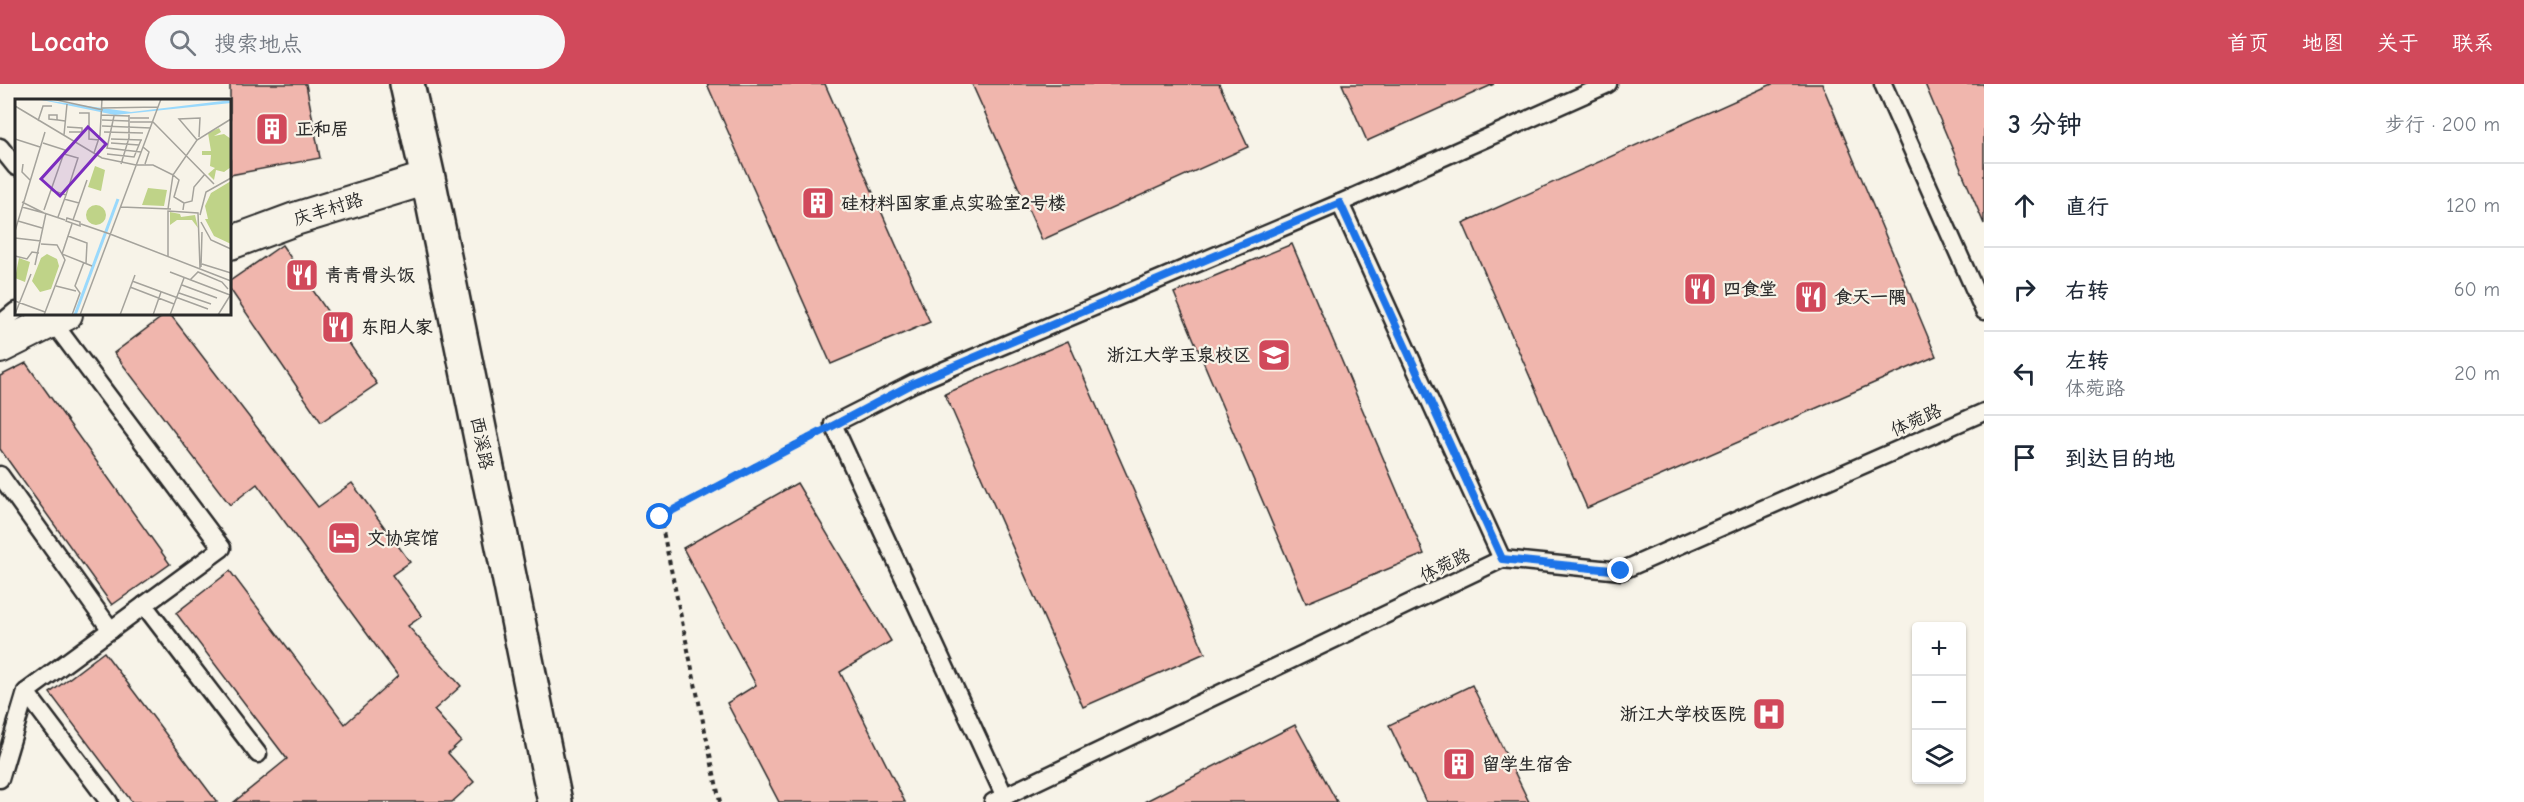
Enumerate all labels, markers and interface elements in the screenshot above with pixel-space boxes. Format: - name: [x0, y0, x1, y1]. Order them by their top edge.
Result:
- search box: [145, 15, 565, 69]
- text: Locato: [30, 26, 109, 58]
- icon: search: [166, 26, 199, 59]
- text: 搜索地点: [214, 31, 302, 57]
- text: 首页: [2227, 31, 2269, 55]
- text: 地图: [2302, 31, 2344, 55]
- text: 关于: [2377, 31, 2419, 55]
- text: 联系: [2452, 31, 2494, 55]
- inset map: [15, 99, 231, 315]
- text: 3 分钟: [2008, 110, 2082, 140]
- building icon: 正和居: [254, 111, 290, 147]
- text: 步行 · 200 m: [2385, 113, 2500, 136]
- place label: 正和居: [295, 119, 349, 140]
- building icon: 硅材料国家重点实验室2号楼: [800, 185, 836, 221]
- street label: 庆丰村路: [291, 189, 366, 230]
- icon: ahead: [2008, 189, 2041, 222]
- place label: 硅材料国家重点实验室2号楼: [841, 193, 1066, 214]
- text: 直行: [2065, 194, 2109, 220]
- text: 120 m: [2446, 194, 2500, 217]
- restaurant icon: 青青骨头饭: [284, 257, 320, 293]
- place label: 青青骨头饭: [325, 265, 415, 286]
- restaurant icon: 四食堂: [1682, 271, 1718, 307]
- icon: right: [2008, 273, 2041, 306]
- text: 右转: [2065, 278, 2109, 304]
- text: 60 m: [2454, 278, 2500, 301]
- place label: 四食堂: [1723, 279, 1777, 300]
- restaurant icon: 食天一隅: [1793, 279, 1829, 315]
- place label: 食天一隅: [1834, 287, 1906, 308]
- restaurant icon: 东阳人家: [320, 309, 356, 345]
- place label: 东阳人家: [361, 317, 433, 338]
- school or university icon: 浙江大学玉泉校区: [1256, 337, 1292, 373]
- place label: 浙江大学玉泉校区: [1107, 345, 1251, 366]
- text: 左转: [2065, 348, 2109, 374]
- icon: left: [2008, 357, 2041, 390]
- text: 20 m: [2454, 362, 2500, 385]
- text: 体菀路: [2065, 377, 2125, 400]
- street label: 体菀路: [1887, 400, 1945, 441]
- street label: 西溪路: [466, 415, 497, 472]
- icon: arrive: [2008, 441, 2041, 474]
- text: 到达目的地: [2065, 446, 2175, 472]
- route start: [646, 503, 672, 529]
- hotel icon: 文协宾馆: [326, 520, 362, 556]
- place label: 文协宾馆: [367, 528, 439, 549]
- street label: 体菀路: [1416, 544, 1474, 587]
- route end: [1607, 557, 1633, 583]
- map controls: [1912, 622, 1966, 784]
- button: +: [1912, 622, 1966, 676]
- button: −: [1912, 676, 1966, 730]
- hospital icon: 浙江大学校医院: [1751, 696, 1787, 732]
- place label: 浙江大学校医院: [1620, 704, 1746, 725]
- button: layers: [1912, 730, 1966, 784]
- building icon: 留学生宿舍: [1441, 746, 1477, 782]
- place label: 留学生宿舍: [1482, 754, 1572, 775]

